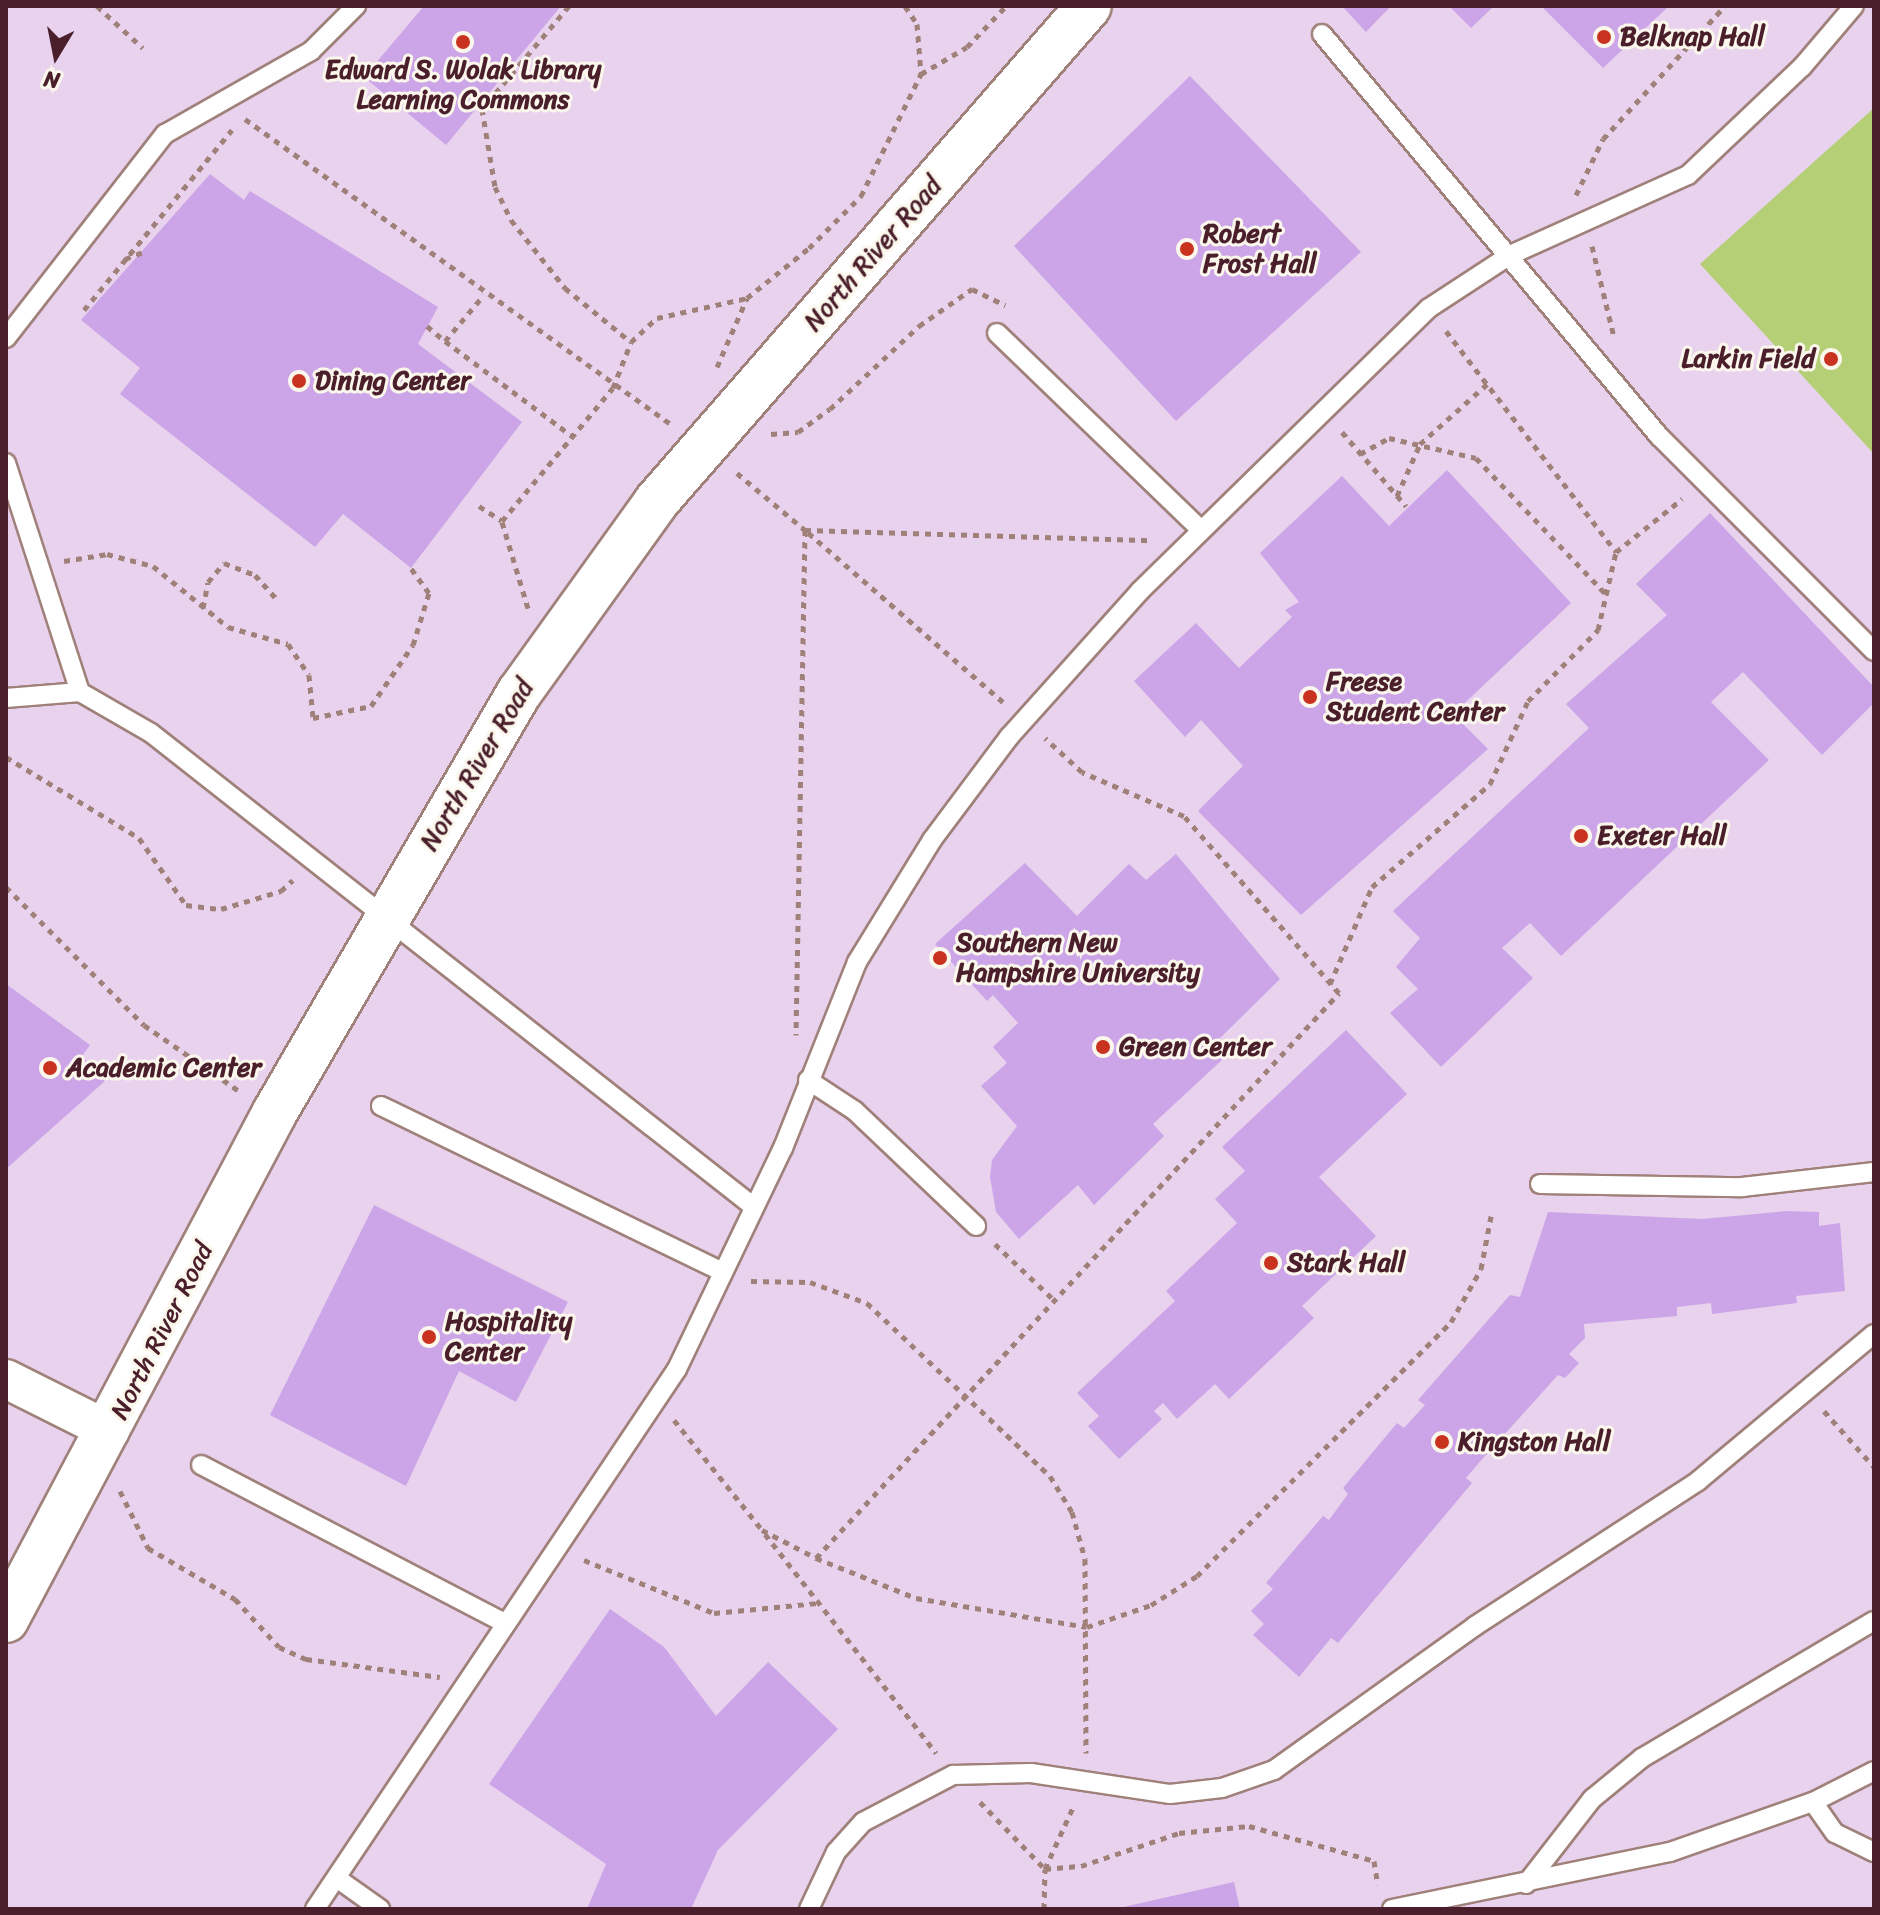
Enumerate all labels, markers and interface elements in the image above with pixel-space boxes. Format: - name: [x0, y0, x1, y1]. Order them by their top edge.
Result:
- north arrow: [16, 16, 96, 96]
- place label: Belknap Hall: [1620, 21, 1765, 53]
- marker: Belknap Hall: [1595, 28, 1613, 46]
- marker: Edward S. Wolak Library Learning Commons: [454, 33, 472, 51]
- place label: Edward S. Wolak Library Learning Commons: [325, 54, 601, 116]
- text: N: [41, 60, 63, 101]
- street label: North River Road: [797, 170, 949, 338]
- place label: Robert Frost Hall: [1203, 218, 1317, 280]
- marker: Robert Frost Hall: [1178, 240, 1196, 258]
- place label: Larkin Field: [1682, 343, 1815, 375]
- marker: Larkin Field: [1822, 350, 1840, 368]
- place label: Dining Center: [315, 365, 472, 397]
- marker: Dining Center: [290, 372, 308, 390]
- place label: Freese Student Center: [1326, 666, 1506, 728]
- street label: North River Road: [413, 673, 541, 857]
- marker: Freese Student Center: [1301, 688, 1319, 706]
- place label: Exeter Hall: [1597, 820, 1727, 852]
- marker: Exeter Hall: [1572, 827, 1590, 845]
- place label: Southern New Hampshire University: [956, 927, 1201, 988]
- marker: Southern New Hampshire University: [931, 949, 949, 967]
- place label: Green Center: [1119, 1031, 1272, 1063]
- marker: Green Center: [1094, 1038, 1112, 1056]
- place label: Academic Center: [66, 1052, 262, 1084]
- marker: Academic Center: [41, 1059, 59, 1077]
- street label: North River Road: [104, 1237, 220, 1425]
- place label: Stark Hall: [1287, 1247, 1405, 1279]
- marker: Stark Hall: [1262, 1254, 1280, 1272]
- place label: Hospitality Center: [445, 1306, 572, 1368]
- marker: Hospitality Center: [420, 1328, 438, 1346]
- place label: Kingston Hall: [1458, 1426, 1610, 1458]
- marker: Kingston Hall: [1433, 1433, 1451, 1451]

